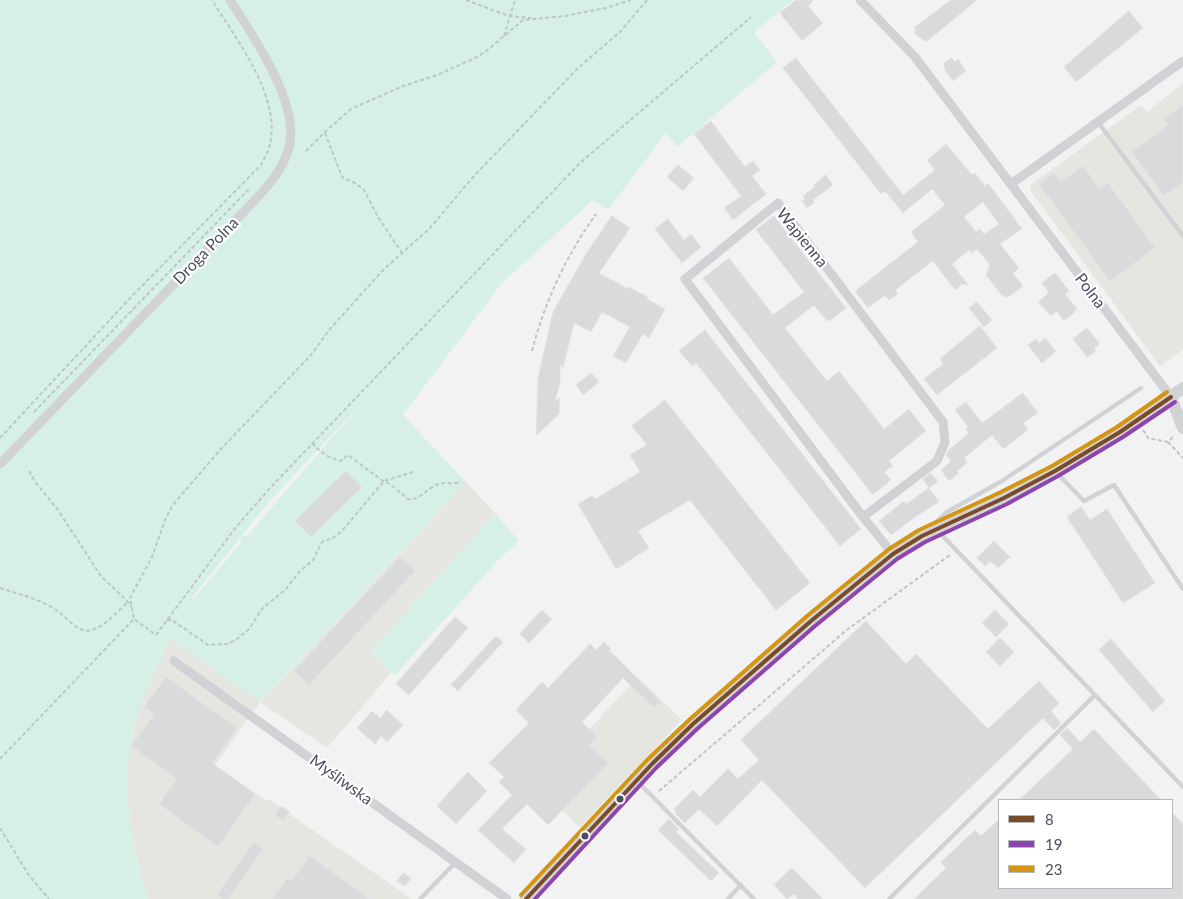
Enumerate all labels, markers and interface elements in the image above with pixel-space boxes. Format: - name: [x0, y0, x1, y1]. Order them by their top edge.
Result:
- street label: Wapienna: [772, 204, 832, 272]
- street label: Droga Polna: [169, 213, 243, 289]
- street label: Polna: [1071, 270, 1109, 312]
- street label: Myśliwska: [306, 751, 376, 809]
- unlabelled marker: [615, 794, 625, 804]
- legend: [998, 799, 1173, 889]
- text: 8: [1045, 810, 1054, 828]
- unlabelled marker: [580, 831, 590, 841]
- text: 19: [1045, 835, 1062, 853]
- text: 23: [1045, 860, 1062, 878]

